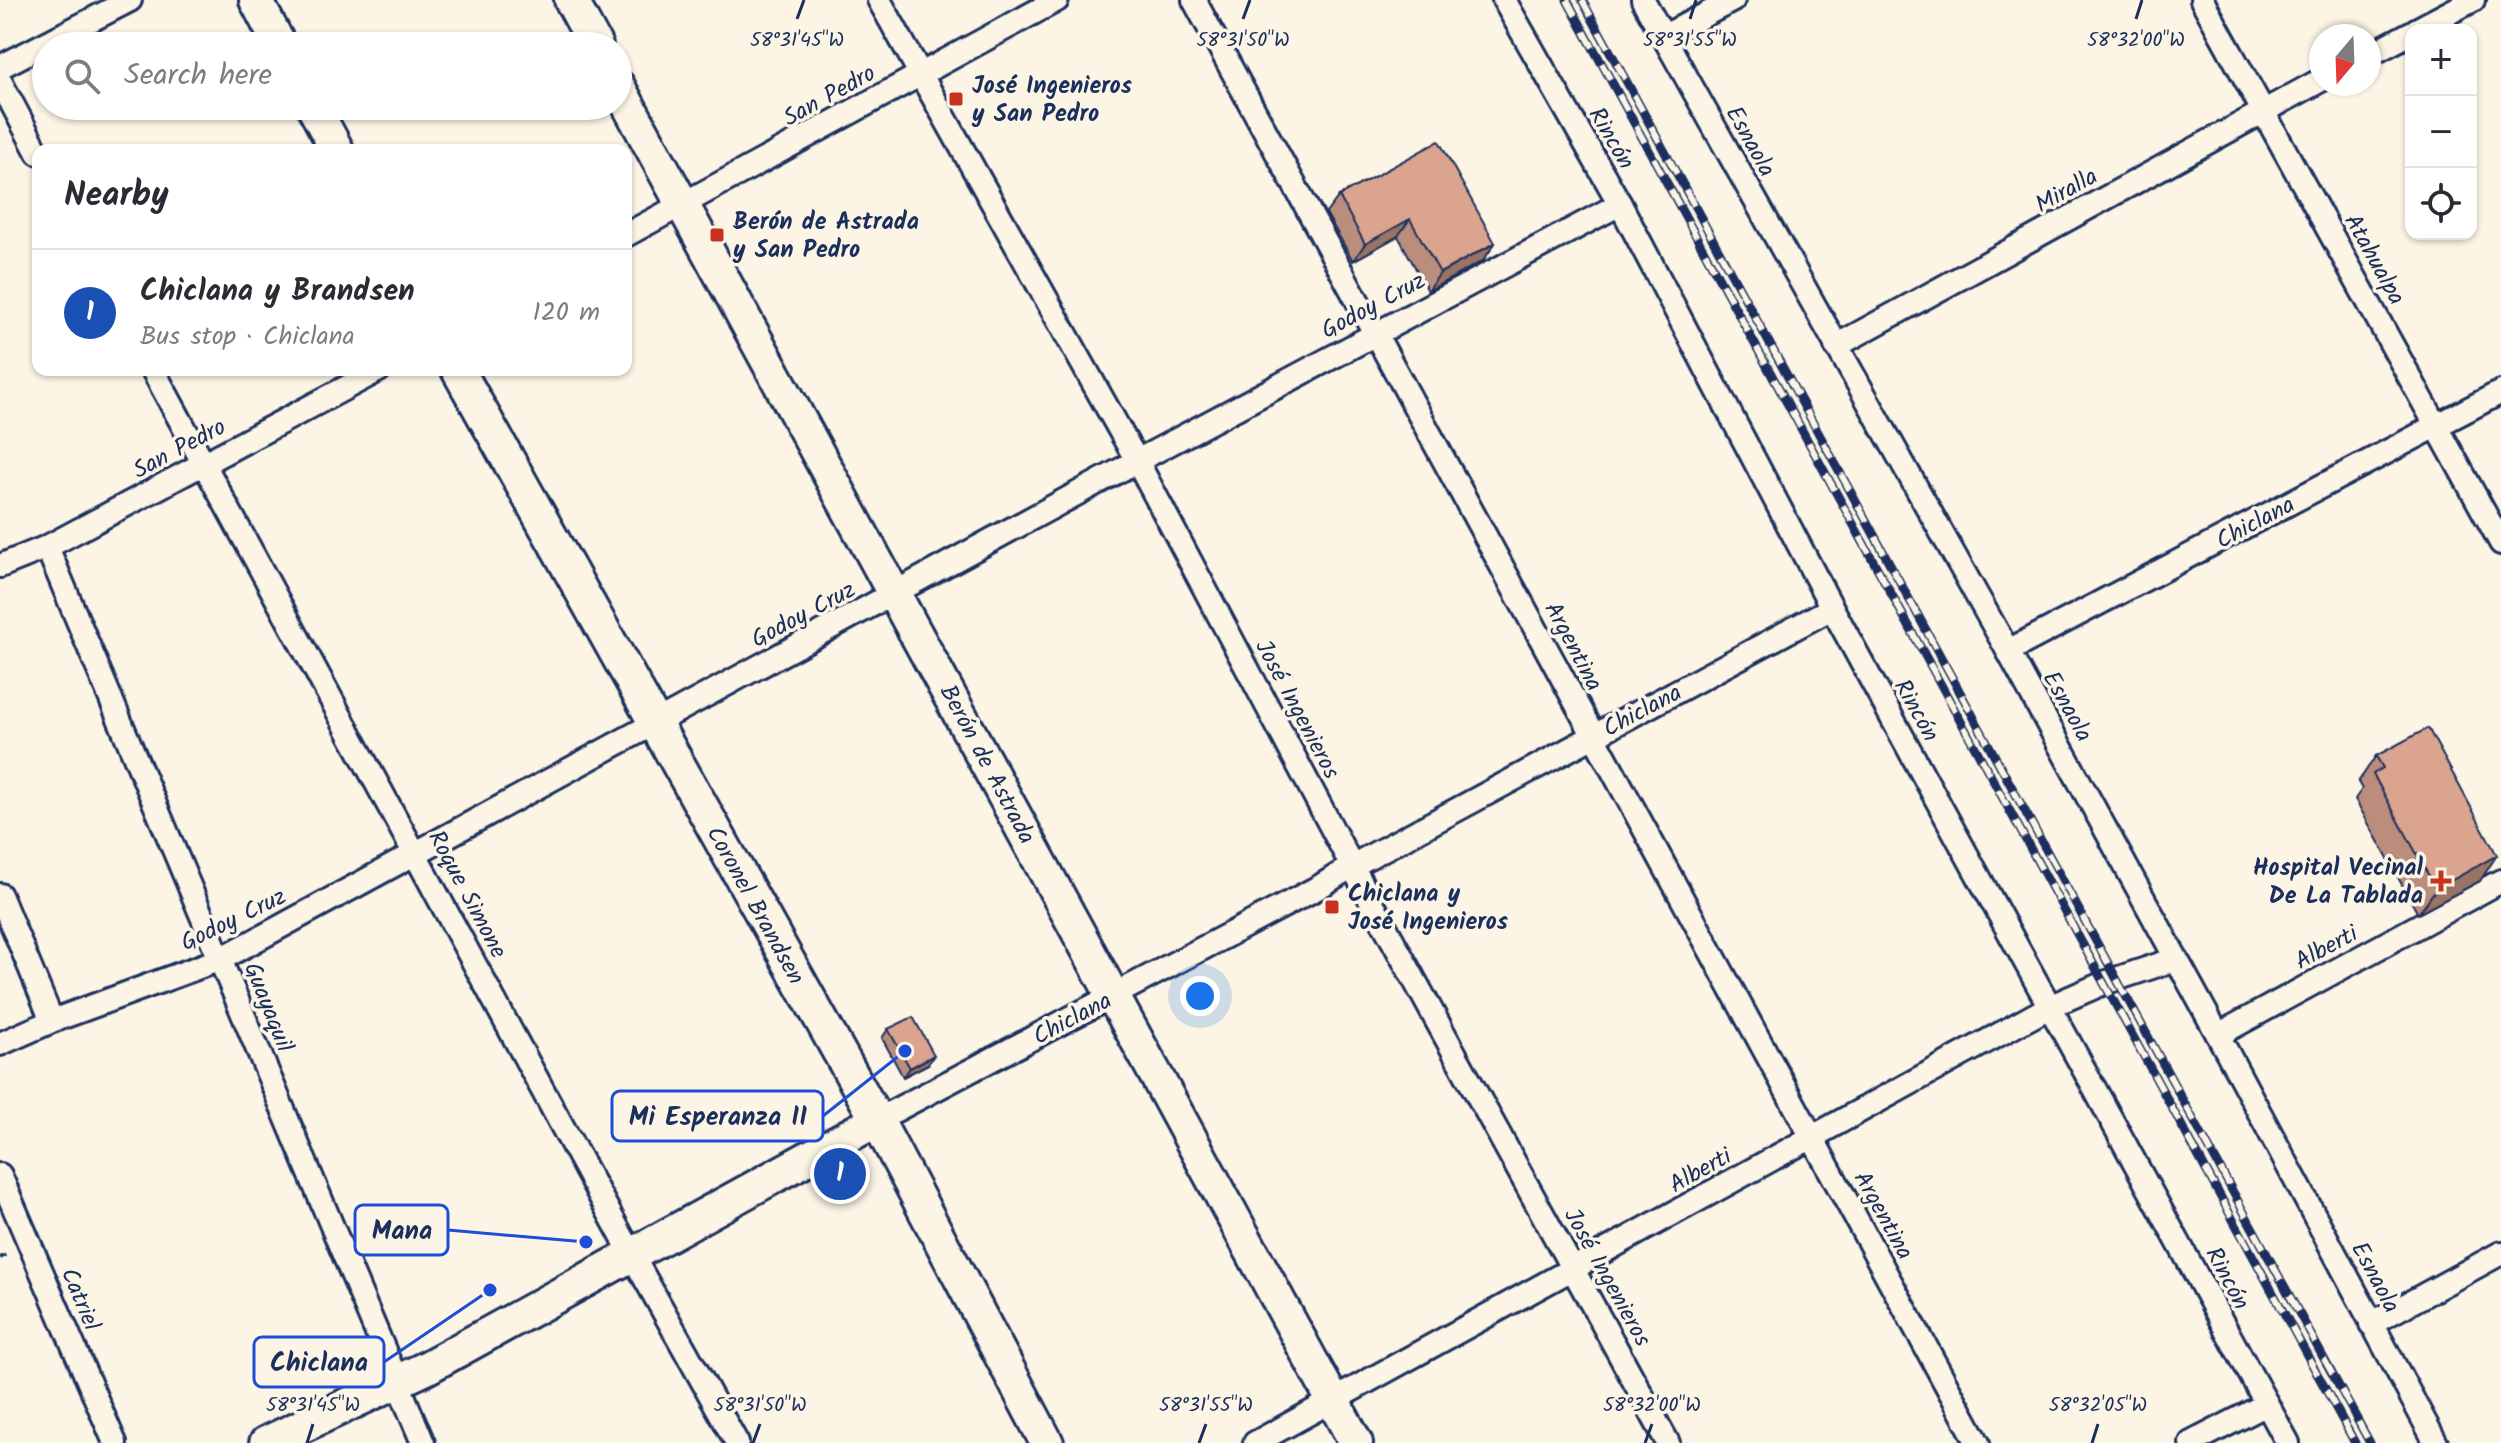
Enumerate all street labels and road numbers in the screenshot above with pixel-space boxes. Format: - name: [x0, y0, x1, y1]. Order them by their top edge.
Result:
- street label: San Pedro: [776, 55, 883, 138]
- street label: Esnaola: [1714, 99, 1785, 185]
- street label: Rincón: [1577, 100, 1644, 177]
- street label: Miralla: [2028, 158, 2105, 225]
- street label: Atahualpa: [2333, 207, 2415, 313]
- street label: Godoy Cruz: [1314, 262, 1433, 350]
- street label: San Pedro: [126, 408, 234, 490]
- street label: Chiclana: [2209, 486, 2302, 560]
- street label: Godoy Cruz: [744, 571, 863, 659]
- street label: Argentina: [1533, 595, 1613, 698]
- street label: José Ingenieros: [1243, 633, 1350, 787]
- street label: Esnaola: [2031, 664, 2102, 750]
- street label: Rincón: [1882, 672, 1949, 749]
- street label: Chiclana: [1596, 674, 1689, 748]
- street label: Berón de Astrada: [928, 678, 1045, 852]
- street label: Coronel Brandsen: [695, 819, 814, 992]
- street label: Roque Simone: [417, 824, 517, 966]
- street label: Godoy Cruz: [174, 878, 293, 963]
- street label: Alberti: [2288, 915, 2366, 981]
- street label: Guayaquil: [232, 956, 303, 1059]
- street label: Chiclana: [1026, 982, 1119, 1056]
- street label: Alberti: [1662, 1137, 1741, 1205]
- street label: Argentina: [1842, 1164, 1923, 1267]
- street label: José Ingenieros: [1552, 1201, 1661, 1354]
- street label: Esnaola: [2340, 1235, 2410, 1321]
- street label: Rincón: [2194, 1240, 2260, 1317]
- street label: Catriel: [49, 1262, 110, 1337]

